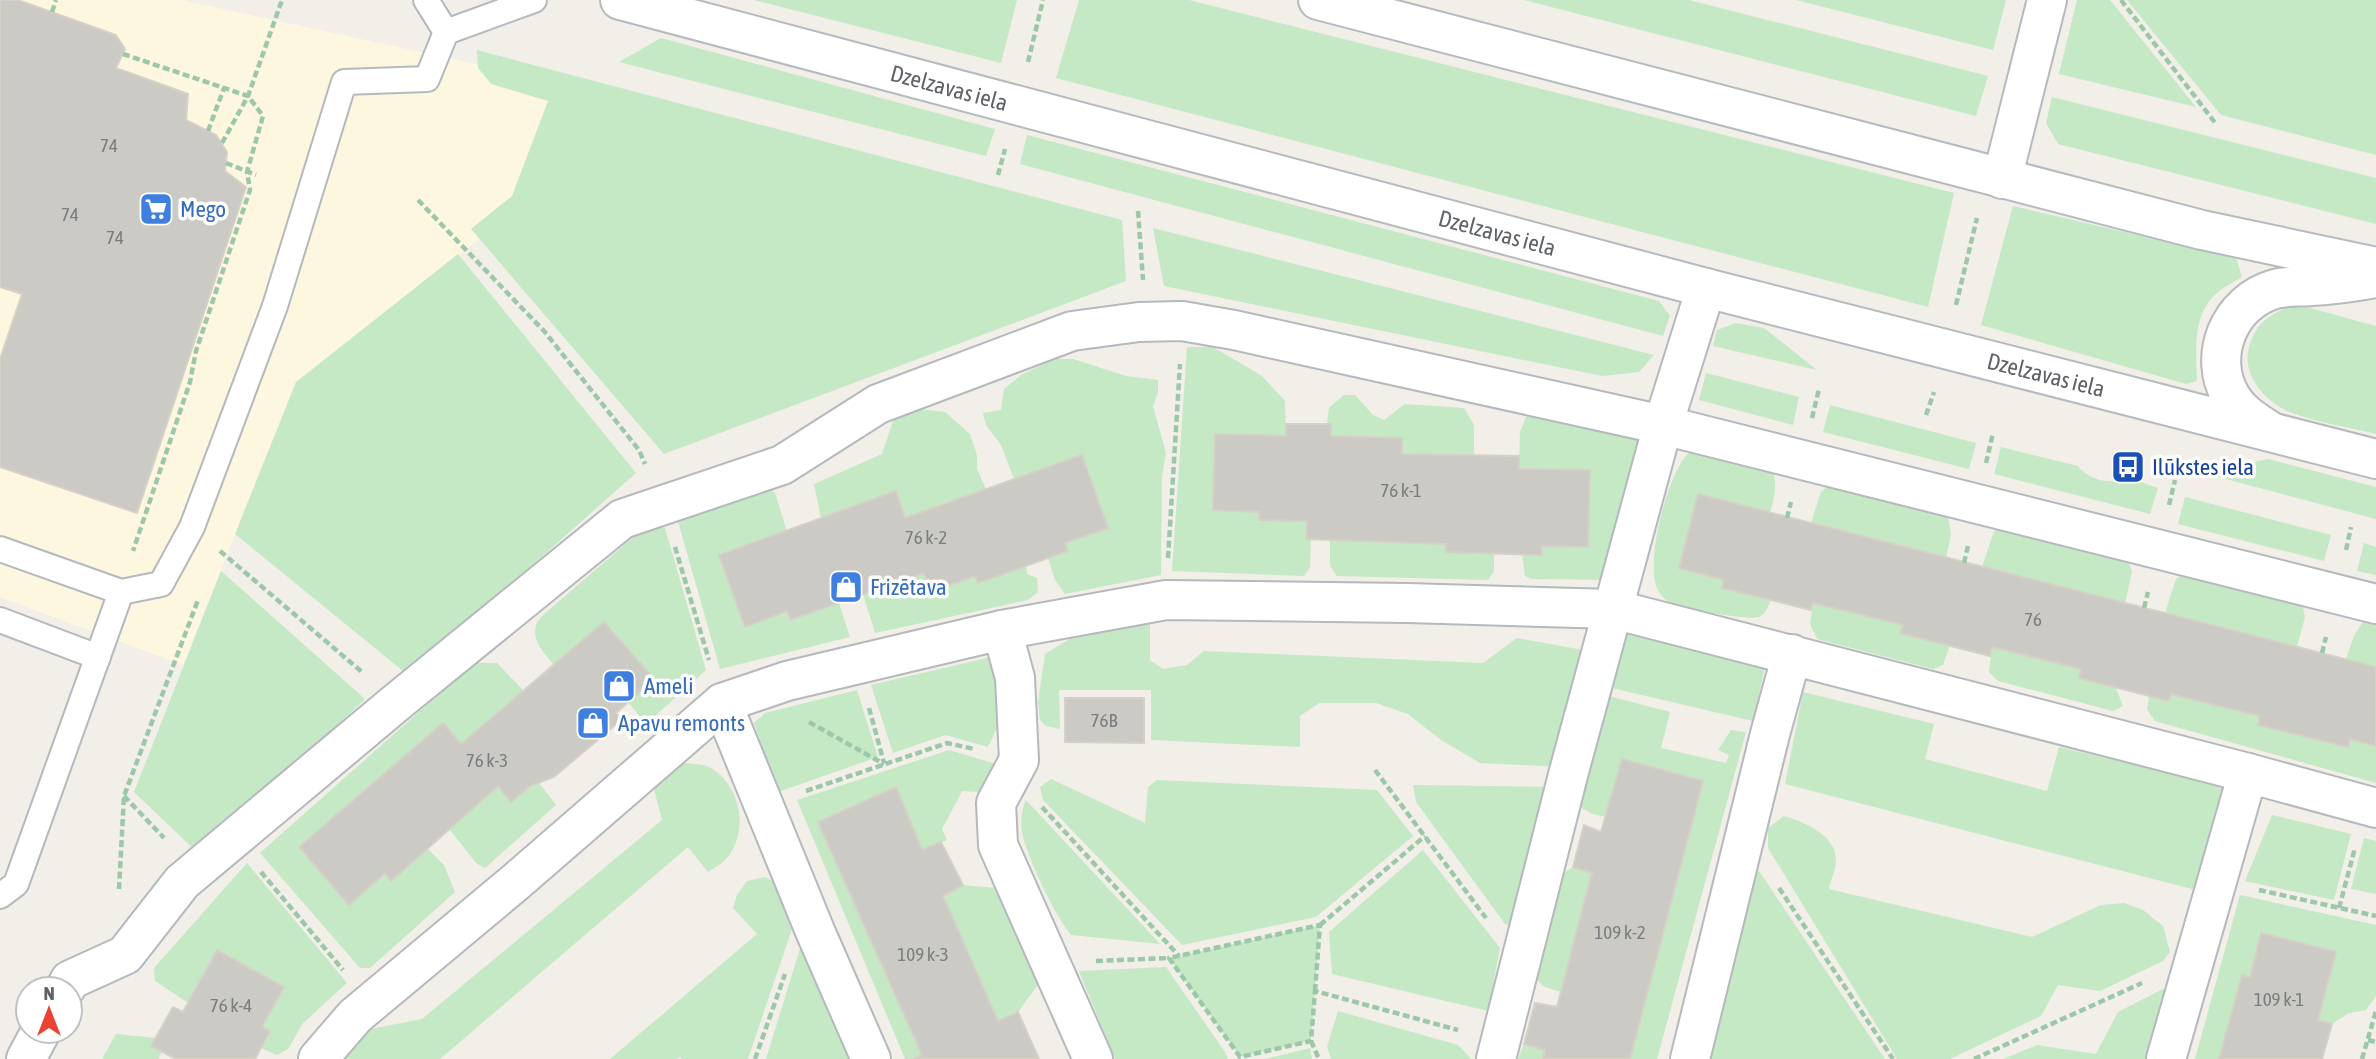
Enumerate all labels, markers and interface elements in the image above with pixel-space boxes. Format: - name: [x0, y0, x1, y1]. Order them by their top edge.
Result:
- street label: Dzelzavas iela: [888, 60, 1010, 116]
- house number: 74: [100, 134, 118, 156]
- supermarket icon: Mego: [137, 190, 175, 228]
- place label: Mego: [180, 196, 226, 222]
- house number: 74: [61, 203, 79, 225]
- street label: Dzelzavas iela: [1436, 205, 1558, 261]
- house number: 74: [106, 226, 124, 248]
- street label: Dzelzavas iela: [1985, 348, 2107, 402]
- bus stop icon: Ilūkstes iela: [2109, 448, 2147, 486]
- place label: Ilūkstes iela: [2152, 454, 2254, 480]
- house number: 76 k-1: [1380, 479, 1422, 501]
- house number: 76 k-2: [905, 526, 947, 548]
- shop icon: Frizētava: [827, 568, 865, 606]
- place label: Frizētava: [870, 574, 947, 600]
- house number: 76: [2024, 608, 2042, 630]
- shop icon: Ameli: [600, 667, 638, 705]
- place label: Ameli: [644, 673, 694, 699]
- shop icon: Apavu remonts: [574, 704, 612, 742]
- house number: 76B: [1091, 709, 1117, 731]
- place label: Apavu remonts: [618, 710, 745, 736]
- house number: 76 k-3: [466, 749, 508, 771]
- house number: 109 k-2: [1594, 921, 1646, 943]
- house number: 109 k-3: [897, 943, 949, 965]
- north arrow: [14, 975, 84, 1045]
- text: N: [43, 982, 55, 1004]
- house number: 109 k-1: [2254, 988, 2304, 1010]
- house number: 76 k-4: [210, 994, 252, 1016]

